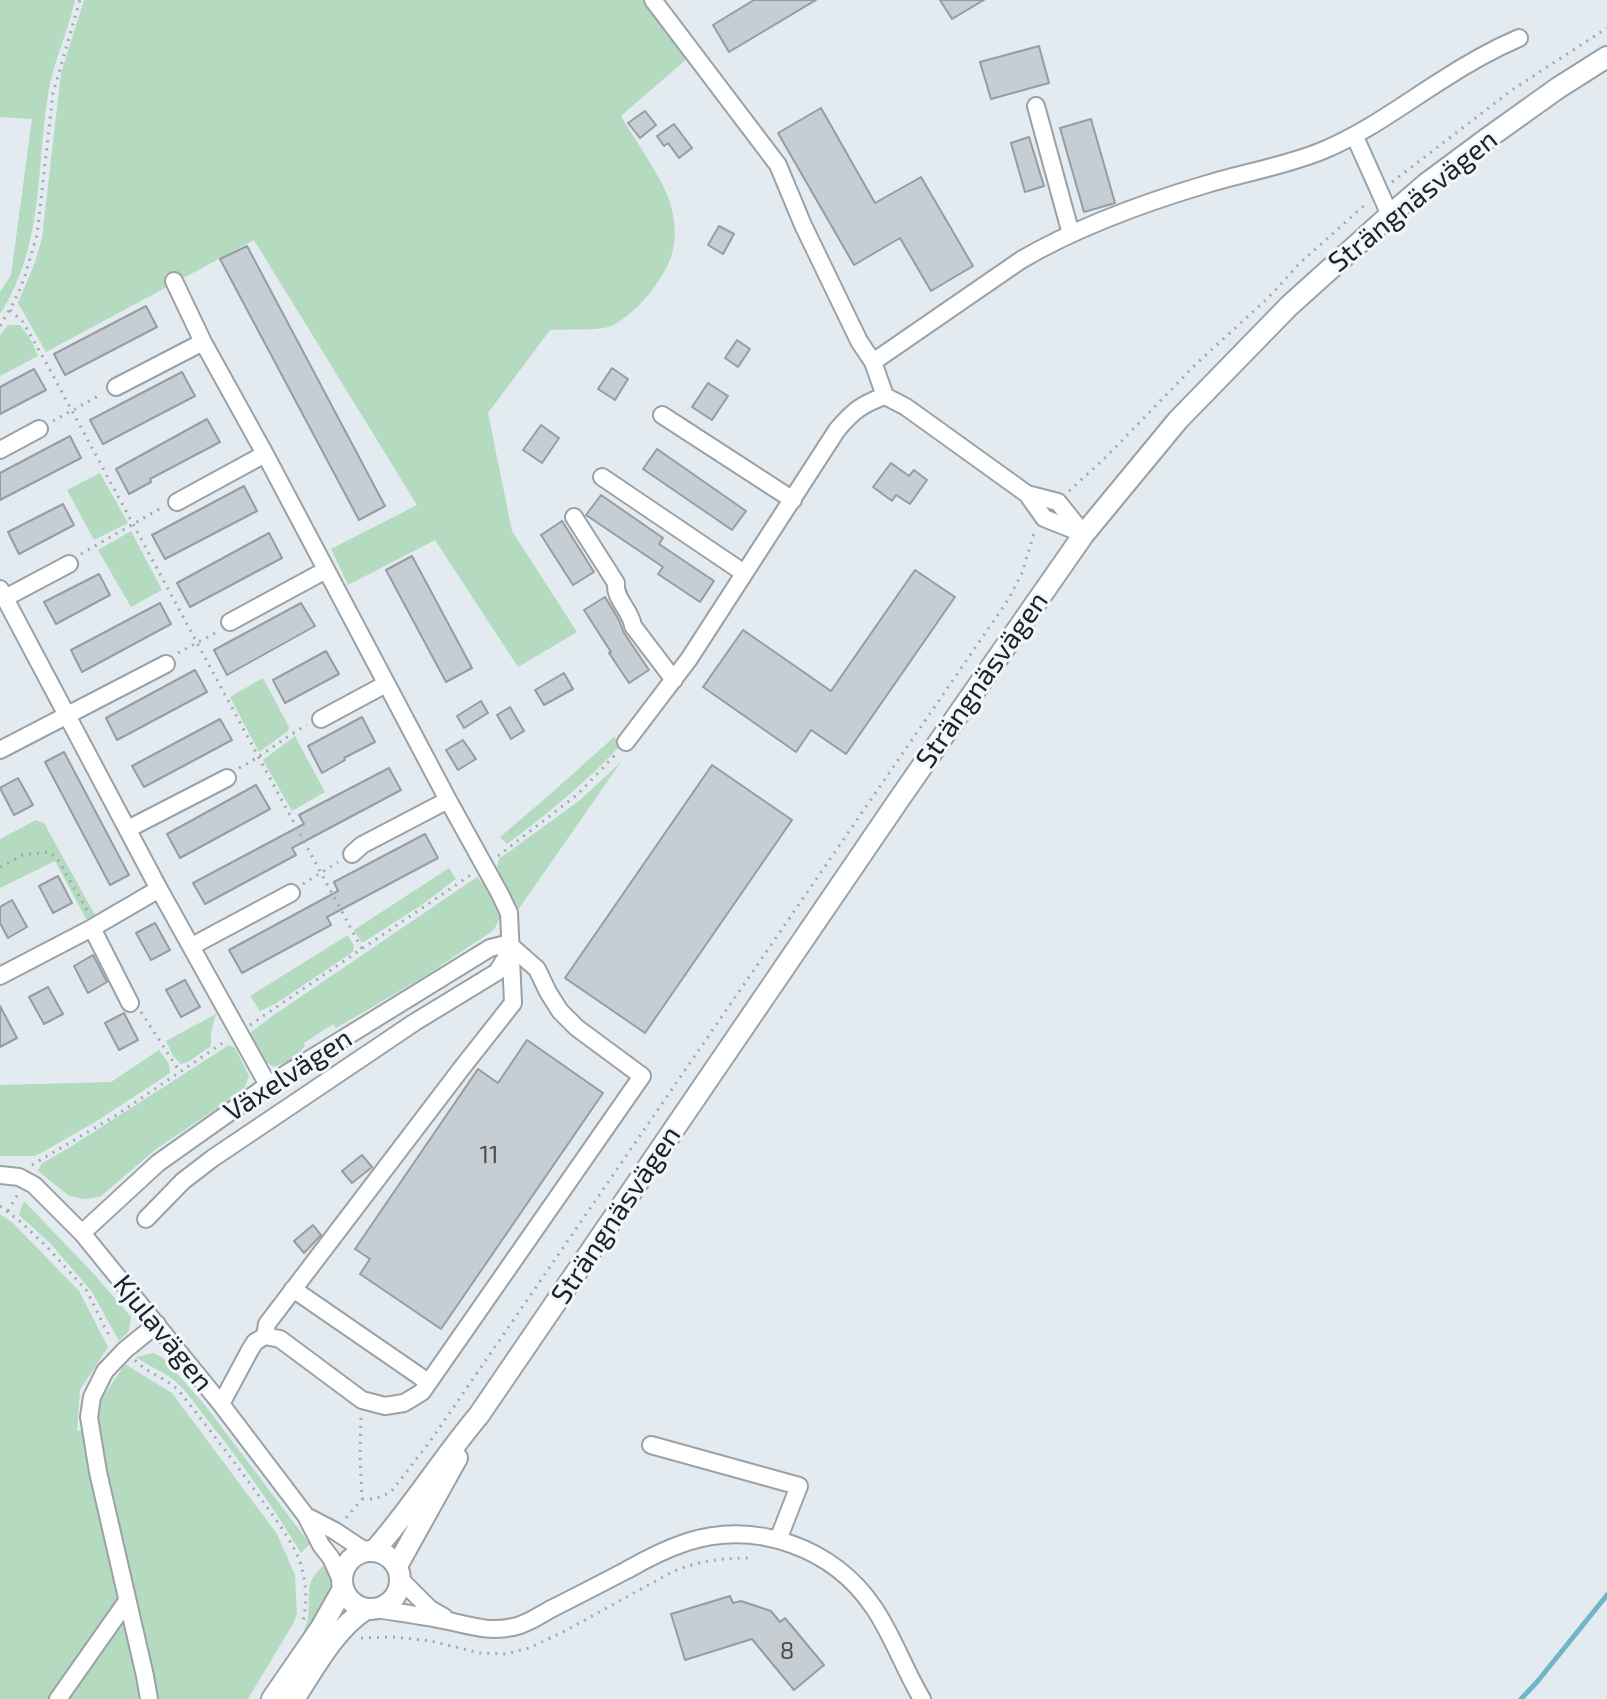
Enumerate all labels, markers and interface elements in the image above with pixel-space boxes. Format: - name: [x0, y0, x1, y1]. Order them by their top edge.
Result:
- street label: Strängnäsvägen: [1322, 123, 1504, 279]
- street label: Strängnäsvägen: [909, 585, 1055, 775]
- street label: Växelvägen: [218, 1021, 358, 1129]
- street label: Strängnäsvägen: [544, 1120, 688, 1310]
- house number: 11: [479, 1141, 499, 1169]
- street label: Kjulavägen: [106, 1268, 220, 1398]
- house number: 8: [780, 1637, 794, 1665]

